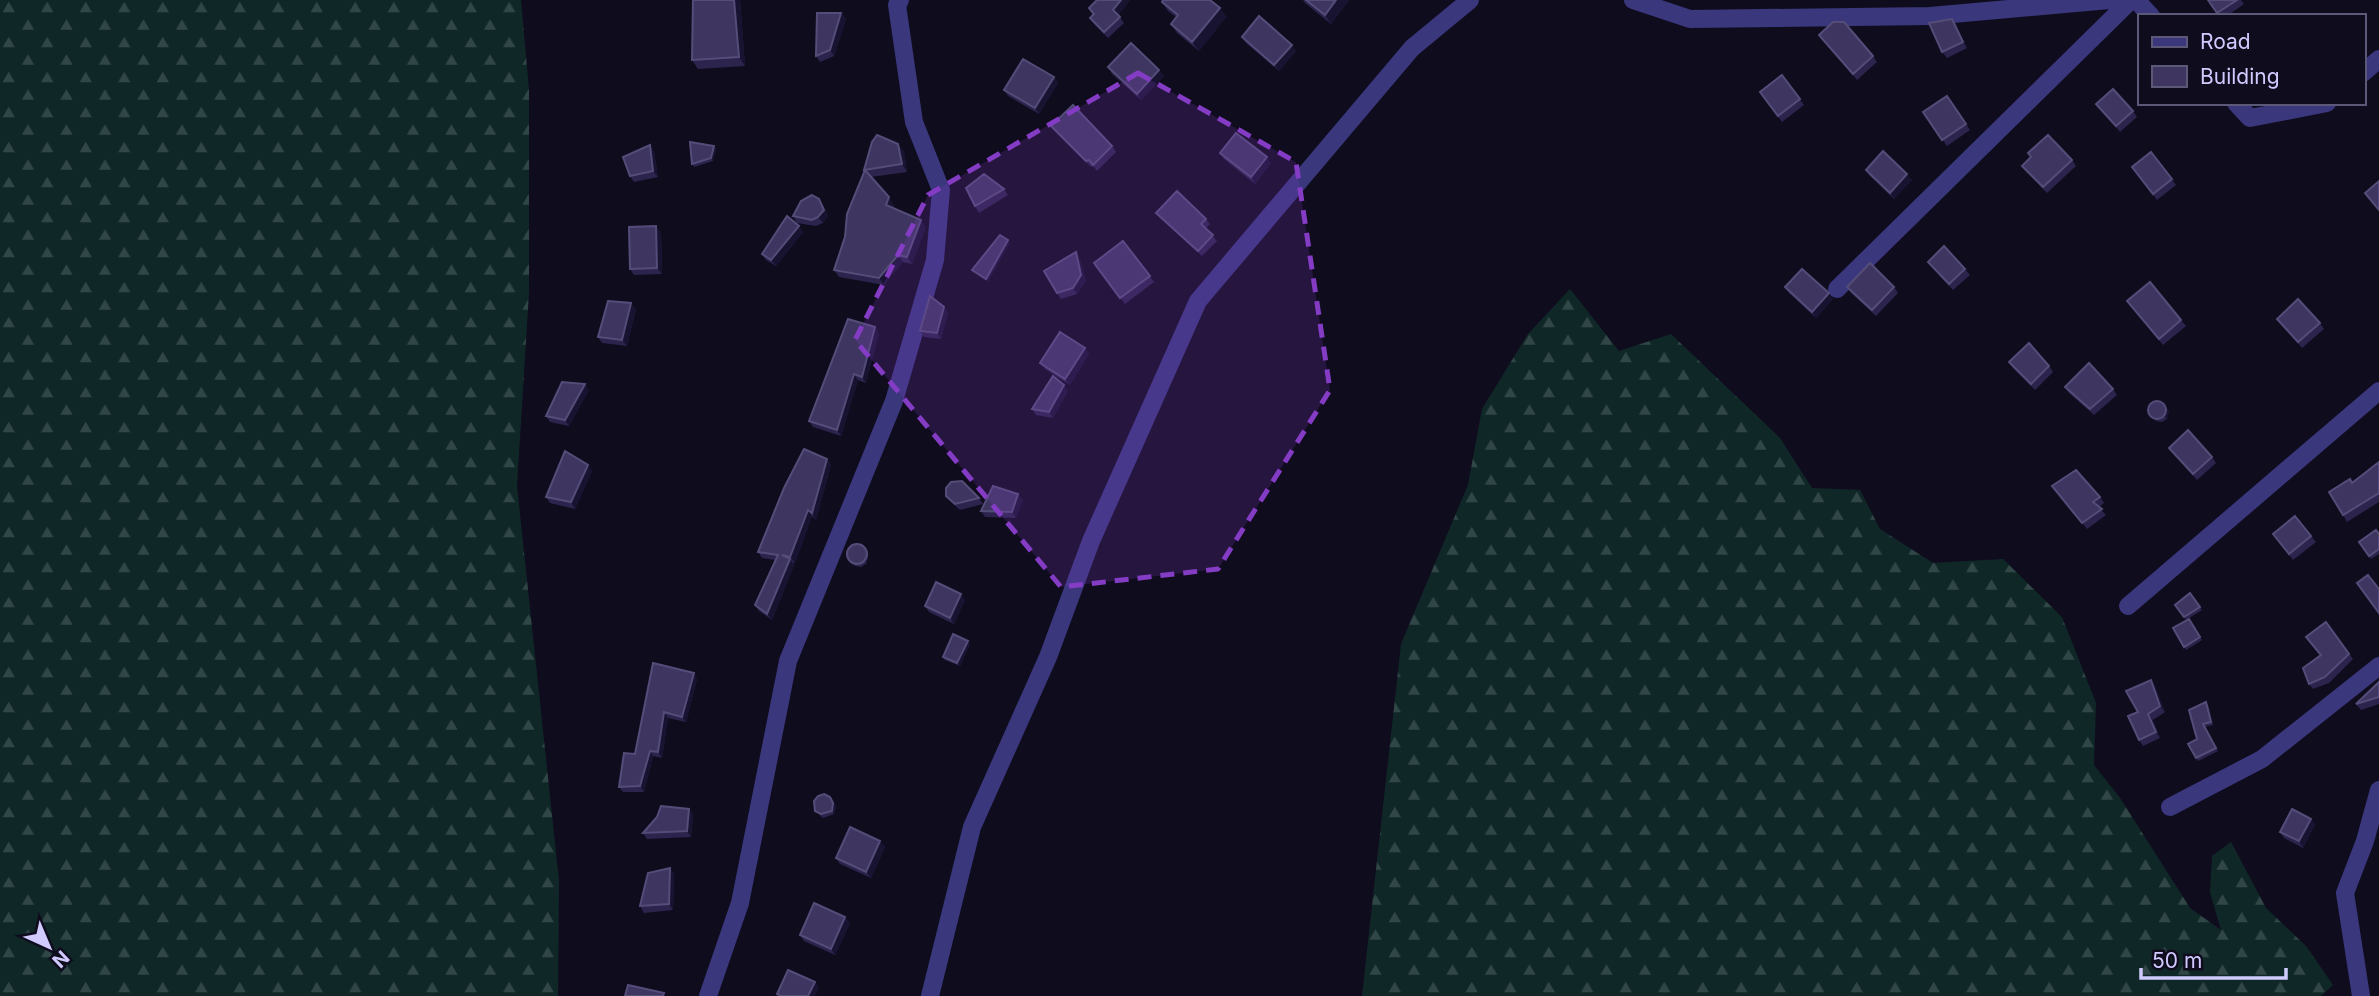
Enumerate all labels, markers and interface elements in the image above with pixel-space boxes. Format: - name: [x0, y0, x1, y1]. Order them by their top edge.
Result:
- legend: [2138, 14, 2365, 105]
- text: Road: [2200, 29, 2251, 54]
- text: Building: [2200, 64, 2280, 89]
- north arrow: [14, 912, 84, 982]
- scale bar: [2141, 936, 2286, 980]
- text: N: [47, 946, 74, 972]
- text: 50 m: [2152, 948, 2202, 973]

